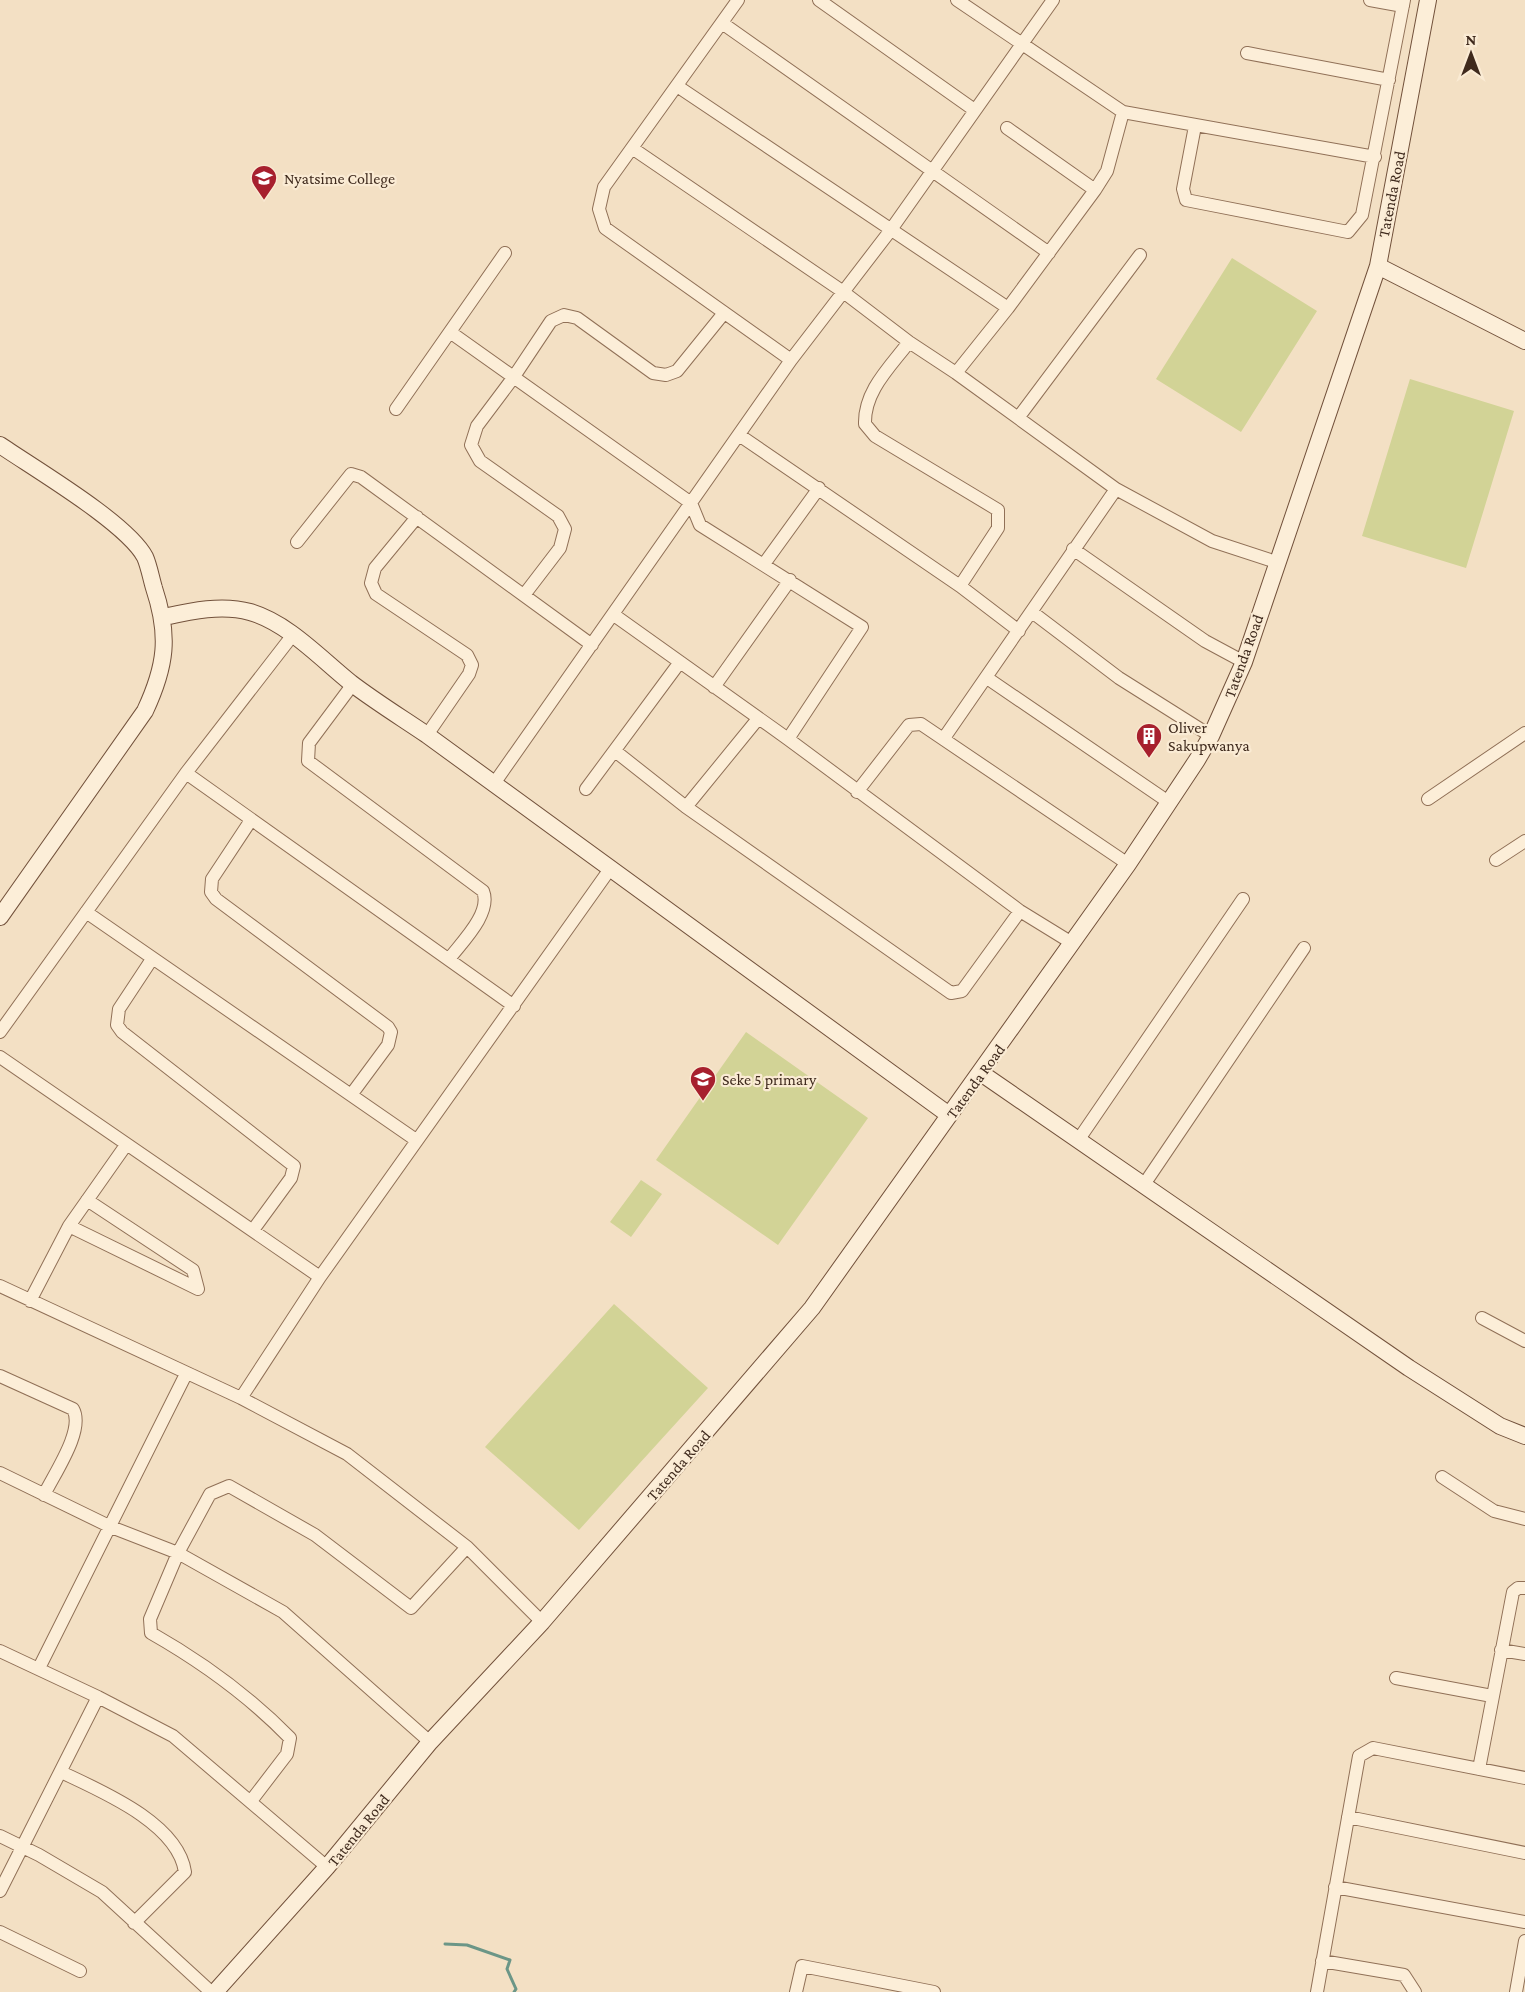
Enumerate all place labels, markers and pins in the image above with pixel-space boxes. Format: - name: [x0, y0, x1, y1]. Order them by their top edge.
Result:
- school or university icon: Nyatsime College: [249, 163, 279, 201]
- place label: Nyatsime College: [284, 170, 395, 188]
- place label: Oliver Sakupwanya: [1168, 719, 1250, 755]
- building icon: Oliver Sakupwanya: [1134, 721, 1164, 759]
- school or university icon: Seke 5 primary: [688, 1064, 718, 1102]
- place label: Seke 5 primary: [722, 1071, 817, 1089]

